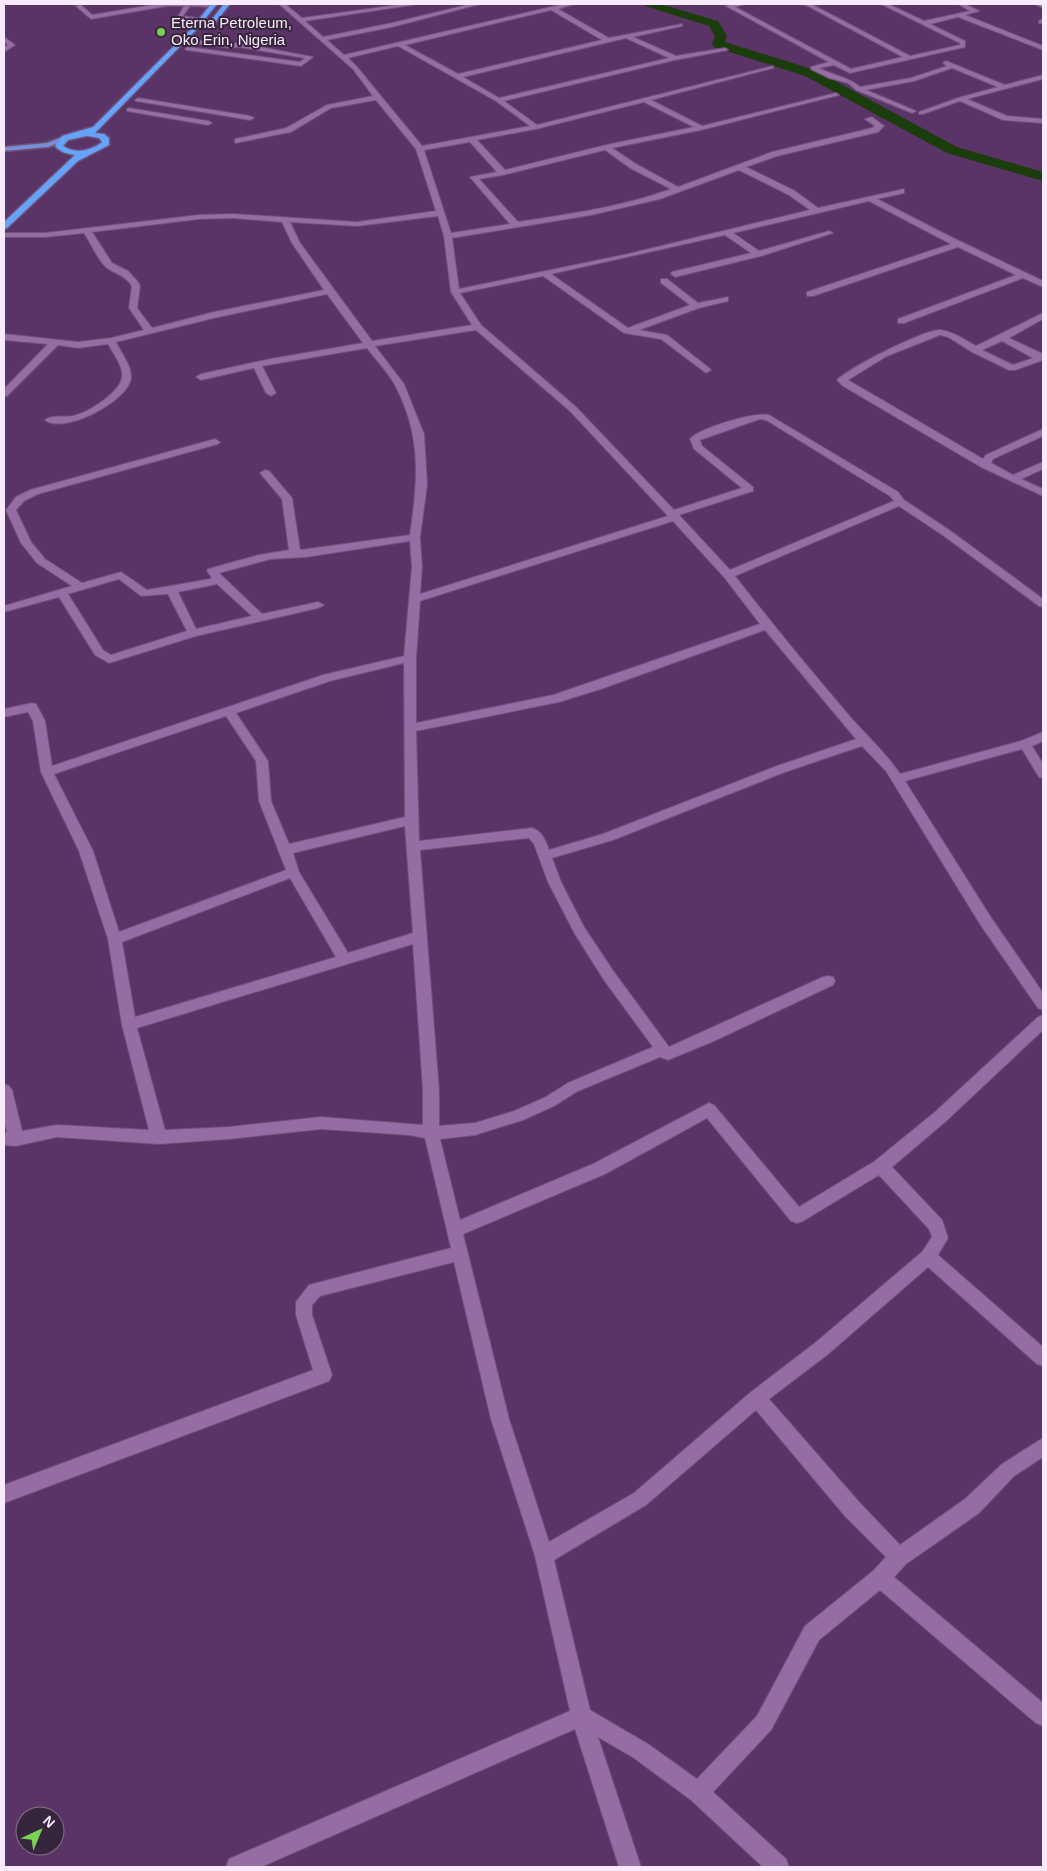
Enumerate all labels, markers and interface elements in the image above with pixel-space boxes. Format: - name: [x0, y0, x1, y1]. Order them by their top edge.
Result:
- place label: Eterna Petroleum, Oko Erin, Nigeria: [171, 14, 292, 48]
- marker: Eterna Petroleum, Oko Erin, Nigeria: [155, 26, 167, 38]
- north arrow: [15, 1806, 65, 1856]
- text: N: [40, 1812, 58, 1831]

